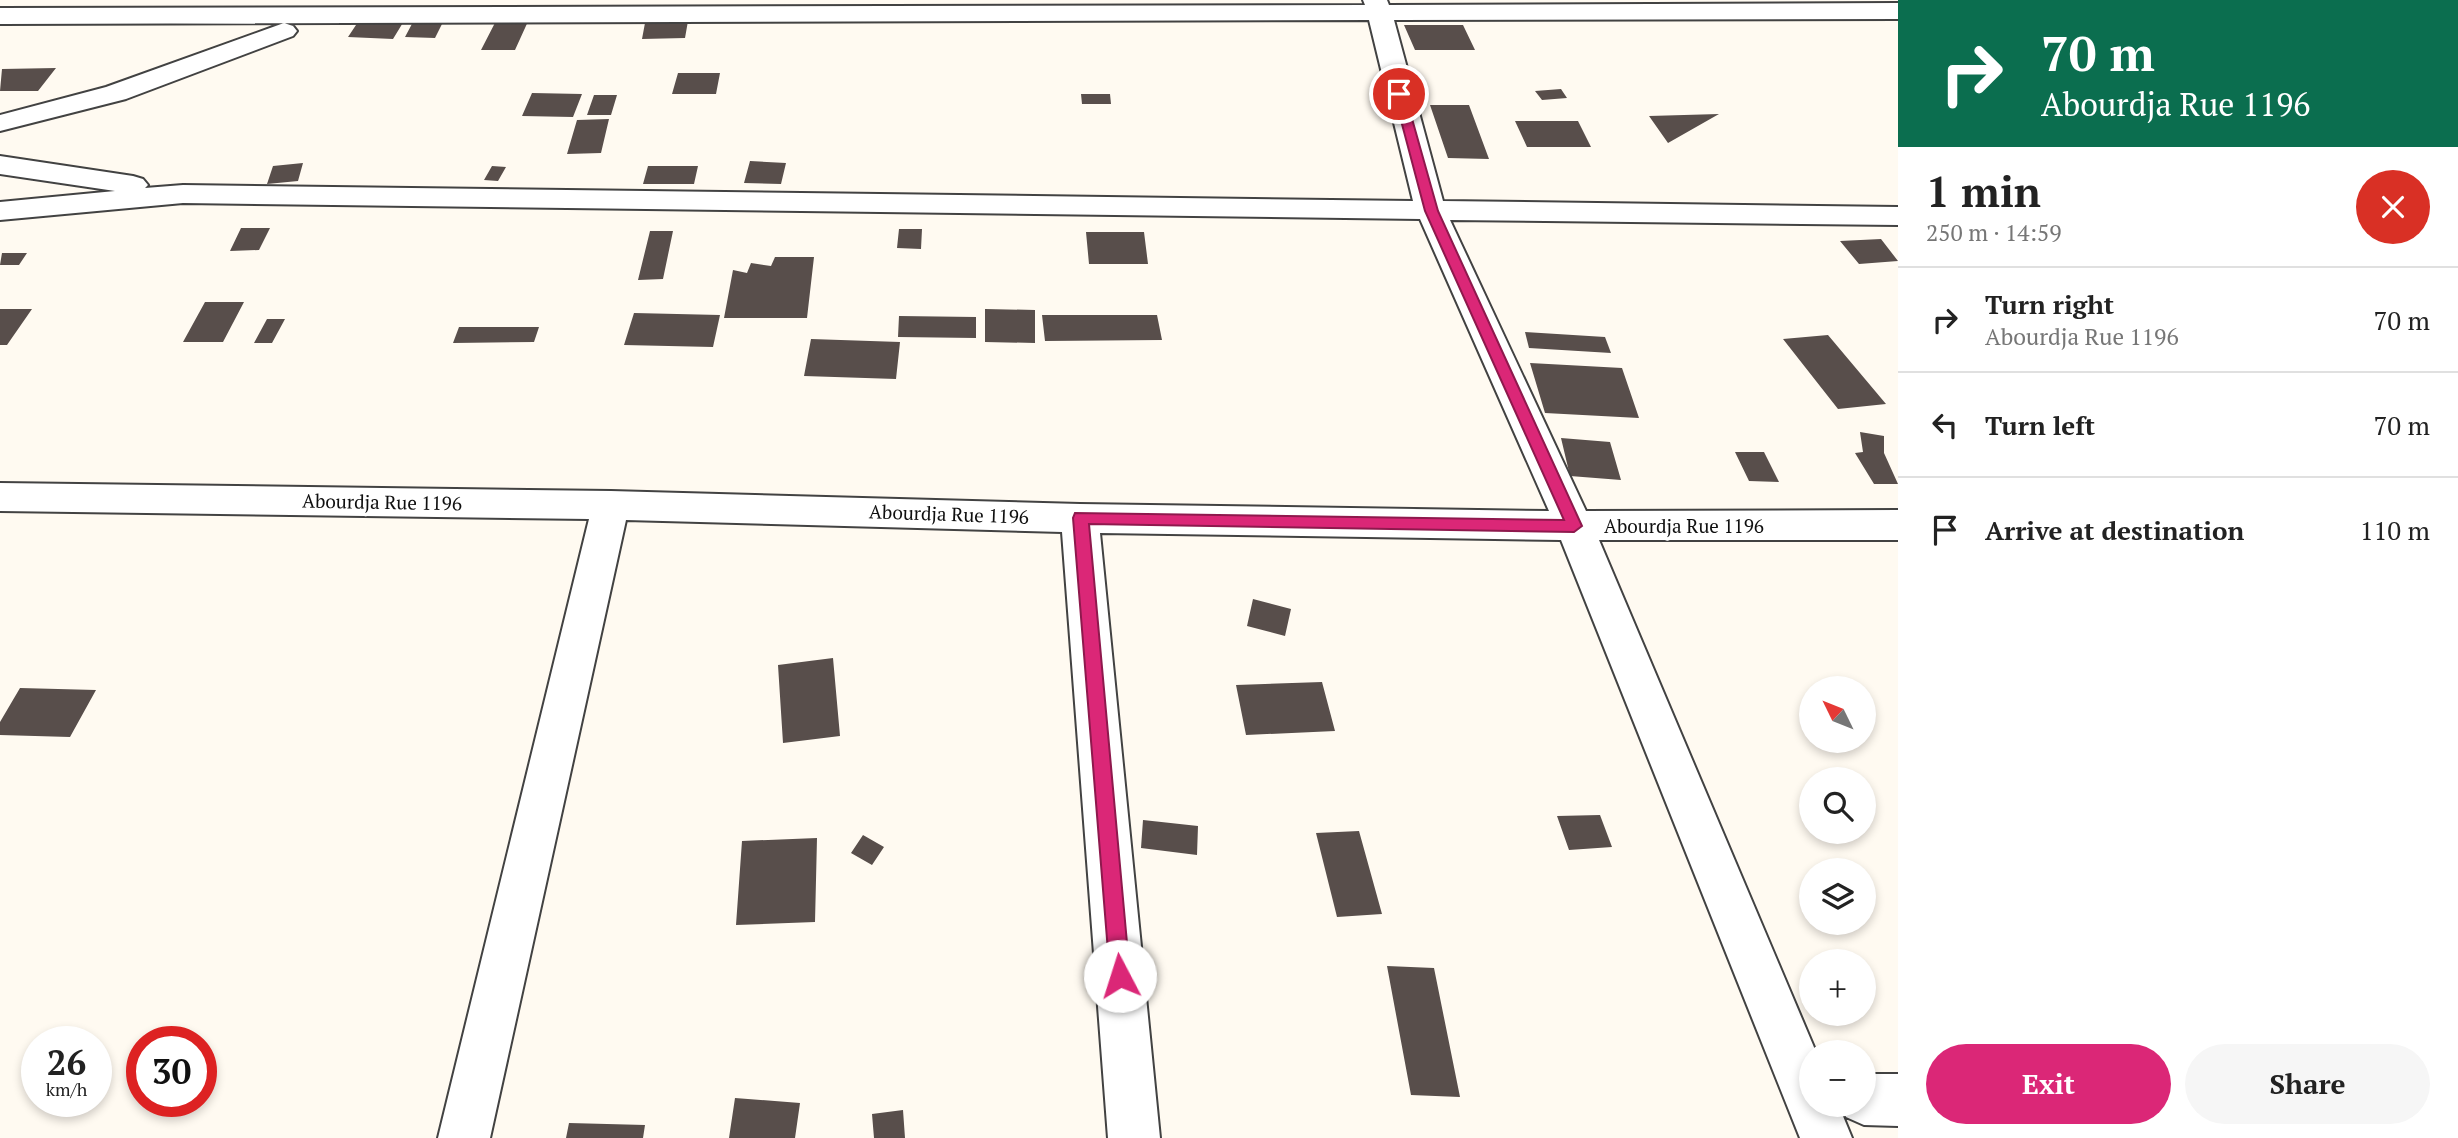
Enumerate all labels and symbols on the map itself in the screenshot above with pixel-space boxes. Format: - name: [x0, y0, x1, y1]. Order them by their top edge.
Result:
- pin: [1369, 64, 1429, 124]
- street label: Abourdja Rue 1196: [302, 488, 462, 515]
- street label: Abourdja Rue 1196: [869, 498, 1029, 529]
- street label: Abourdja Rue 1196: [1604, 513, 1764, 538]
- north arrow: [1799, 676, 1876, 752]
- position arrow: [1083, 939, 1157, 1013]
- speed limit sign: 30: [126, 1026, 217, 1117]

